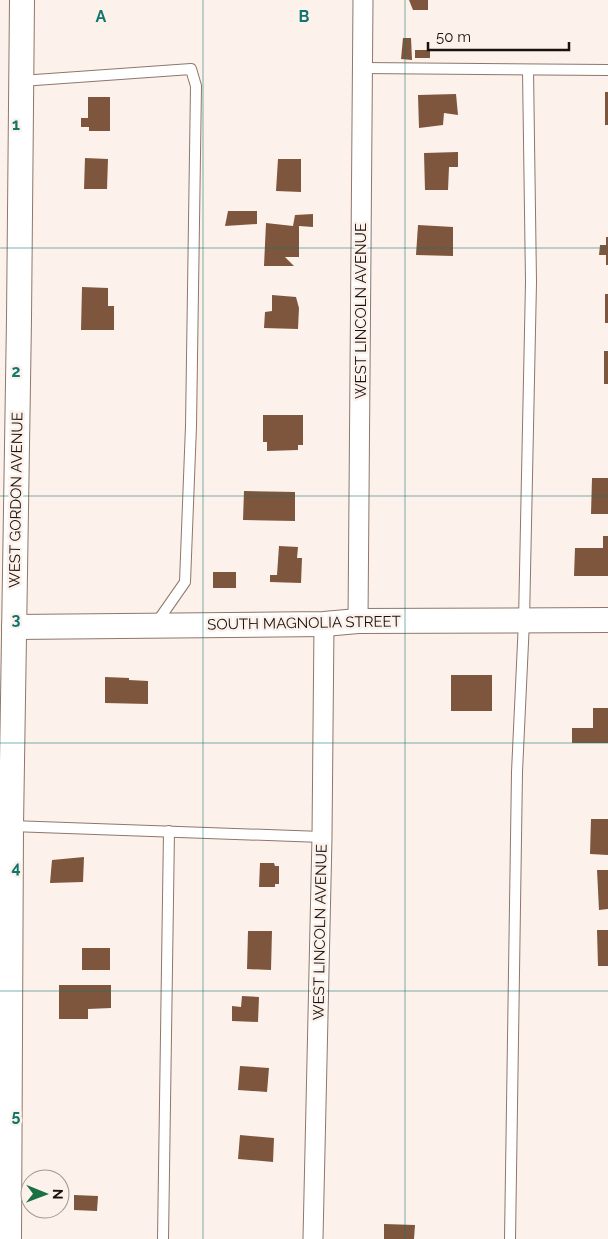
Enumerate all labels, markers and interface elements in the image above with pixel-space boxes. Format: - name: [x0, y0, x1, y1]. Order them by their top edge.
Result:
- text: A: [96, 7, 107, 26]
- text: B: [299, 7, 310, 26]
- scale bar: [428, 20, 569, 52]
- text: 50 m: [436, 28, 471, 46]
- text: 1: [12, 115, 20, 134]
- street label: WEST LINCOLN AVENUE: [352, 223, 370, 399]
- text: 2: [11, 362, 21, 381]
- street label: WEST GORDON AVENUE: [5, 412, 27, 588]
- text: 3: [12, 610, 21, 629]
- street label: SOUTH MAGNOLIA STREET: [207, 612, 401, 634]
- street label: WEST LINCOLN AVENUE: [309, 844, 331, 1020]
- text: 4: [11, 858, 21, 877]
- text: 5: [12, 1106, 21, 1125]
- north arrow: [20, 1169, 70, 1219]
- text: N: [50, 1189, 66, 1200]

